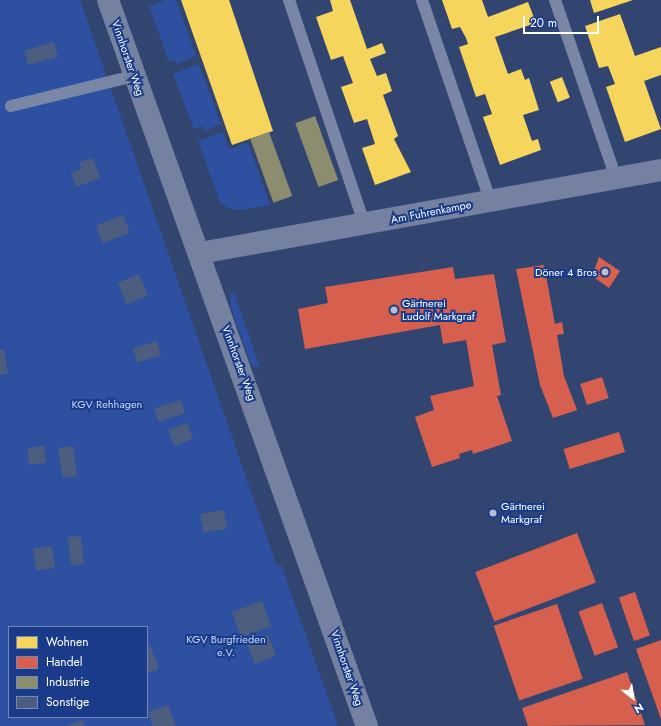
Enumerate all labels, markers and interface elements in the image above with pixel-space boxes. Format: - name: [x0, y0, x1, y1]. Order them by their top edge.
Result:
- scale bar: [525, 8, 601, 34]
- text: 20 m: [530, 14, 557, 32]
- street label: Vinnhorster Weg: [109, 19, 147, 97]
- street label: Am Fuhrenkampe: [390, 198, 472, 226]
- place label: Döner 4 Bros: [535, 265, 597, 279]
- marker: Döner 4 Bros: [600, 267, 610, 277]
- place label: Gärtnerei Ludolf Markgraf: [402, 297, 475, 323]
- marker: Gärtnerei Ludolf Markgraf: [389, 305, 399, 315]
- street label: Vinnhorster Weg: [219, 324, 259, 402]
- park label: KGV Rehhagen: [72, 397, 142, 411]
- place label: Gärtnerei Markgraf: [501, 500, 545, 526]
- marker: Gärtnerei Markgraf: [488, 508, 498, 518]
- legend: [8, 626, 148, 718]
- street label: Vinnhorster Weg: [328, 629, 366, 707]
- text: Wohnen: [46, 633, 89, 651]
- park label: KGV Burgfrieden e.V.: [186, 633, 266, 659]
- text: Handel: [46, 653, 82, 671]
- text: Industrie: [46, 673, 90, 691]
- north arrow: [613, 678, 653, 718]
- text: Sonstige: [46, 693, 89, 711]
- text: N: [631, 699, 647, 718]

